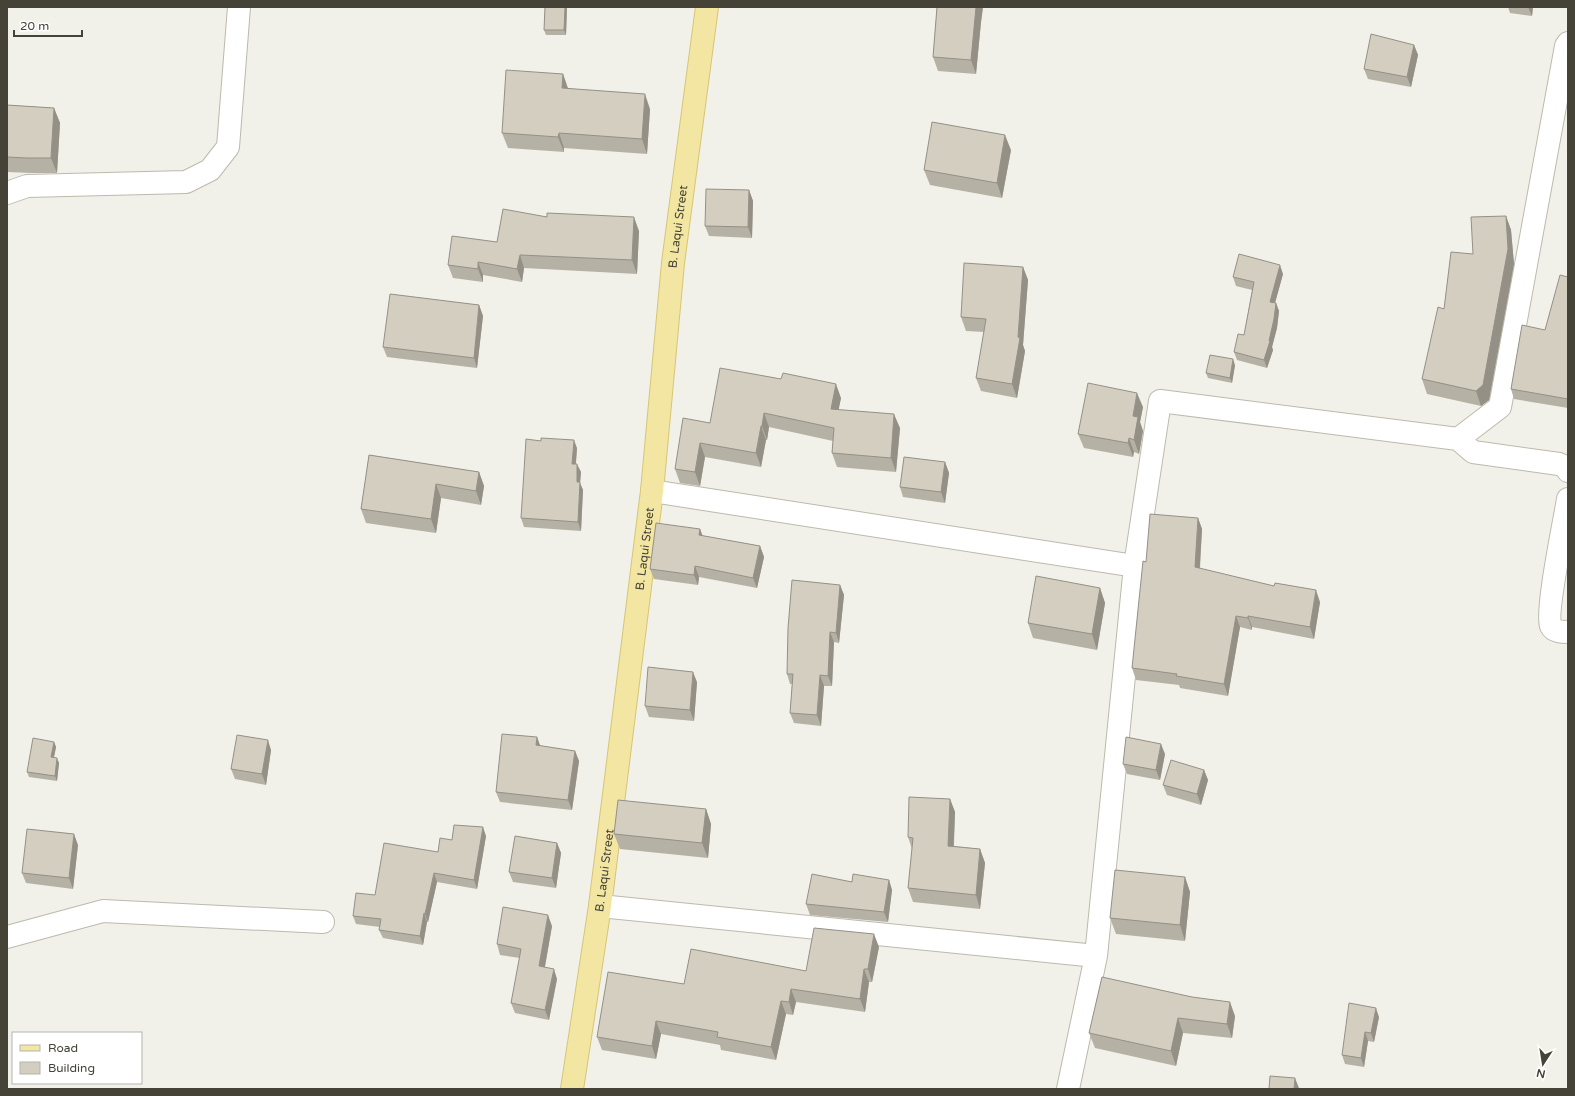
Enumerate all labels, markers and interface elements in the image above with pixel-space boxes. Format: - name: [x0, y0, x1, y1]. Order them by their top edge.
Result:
- scale bar: [14, 12, 82, 38]
- text: 20 m: [20, 19, 49, 33]
- street label: B. Laqui Street: [666, 184, 690, 269]
- street label: B. Laqui Street: [633, 506, 657, 591]
- street label: B. Laqui Street: [592, 828, 617, 913]
- legend: [12, 1032, 142, 1084]
- text: Road: [48, 1041, 78, 1055]
- north arrow: [1523, 1044, 1563, 1084]
- text: Building: [48, 1061, 95, 1075]
- text: N: [1535, 1066, 1547, 1081]

